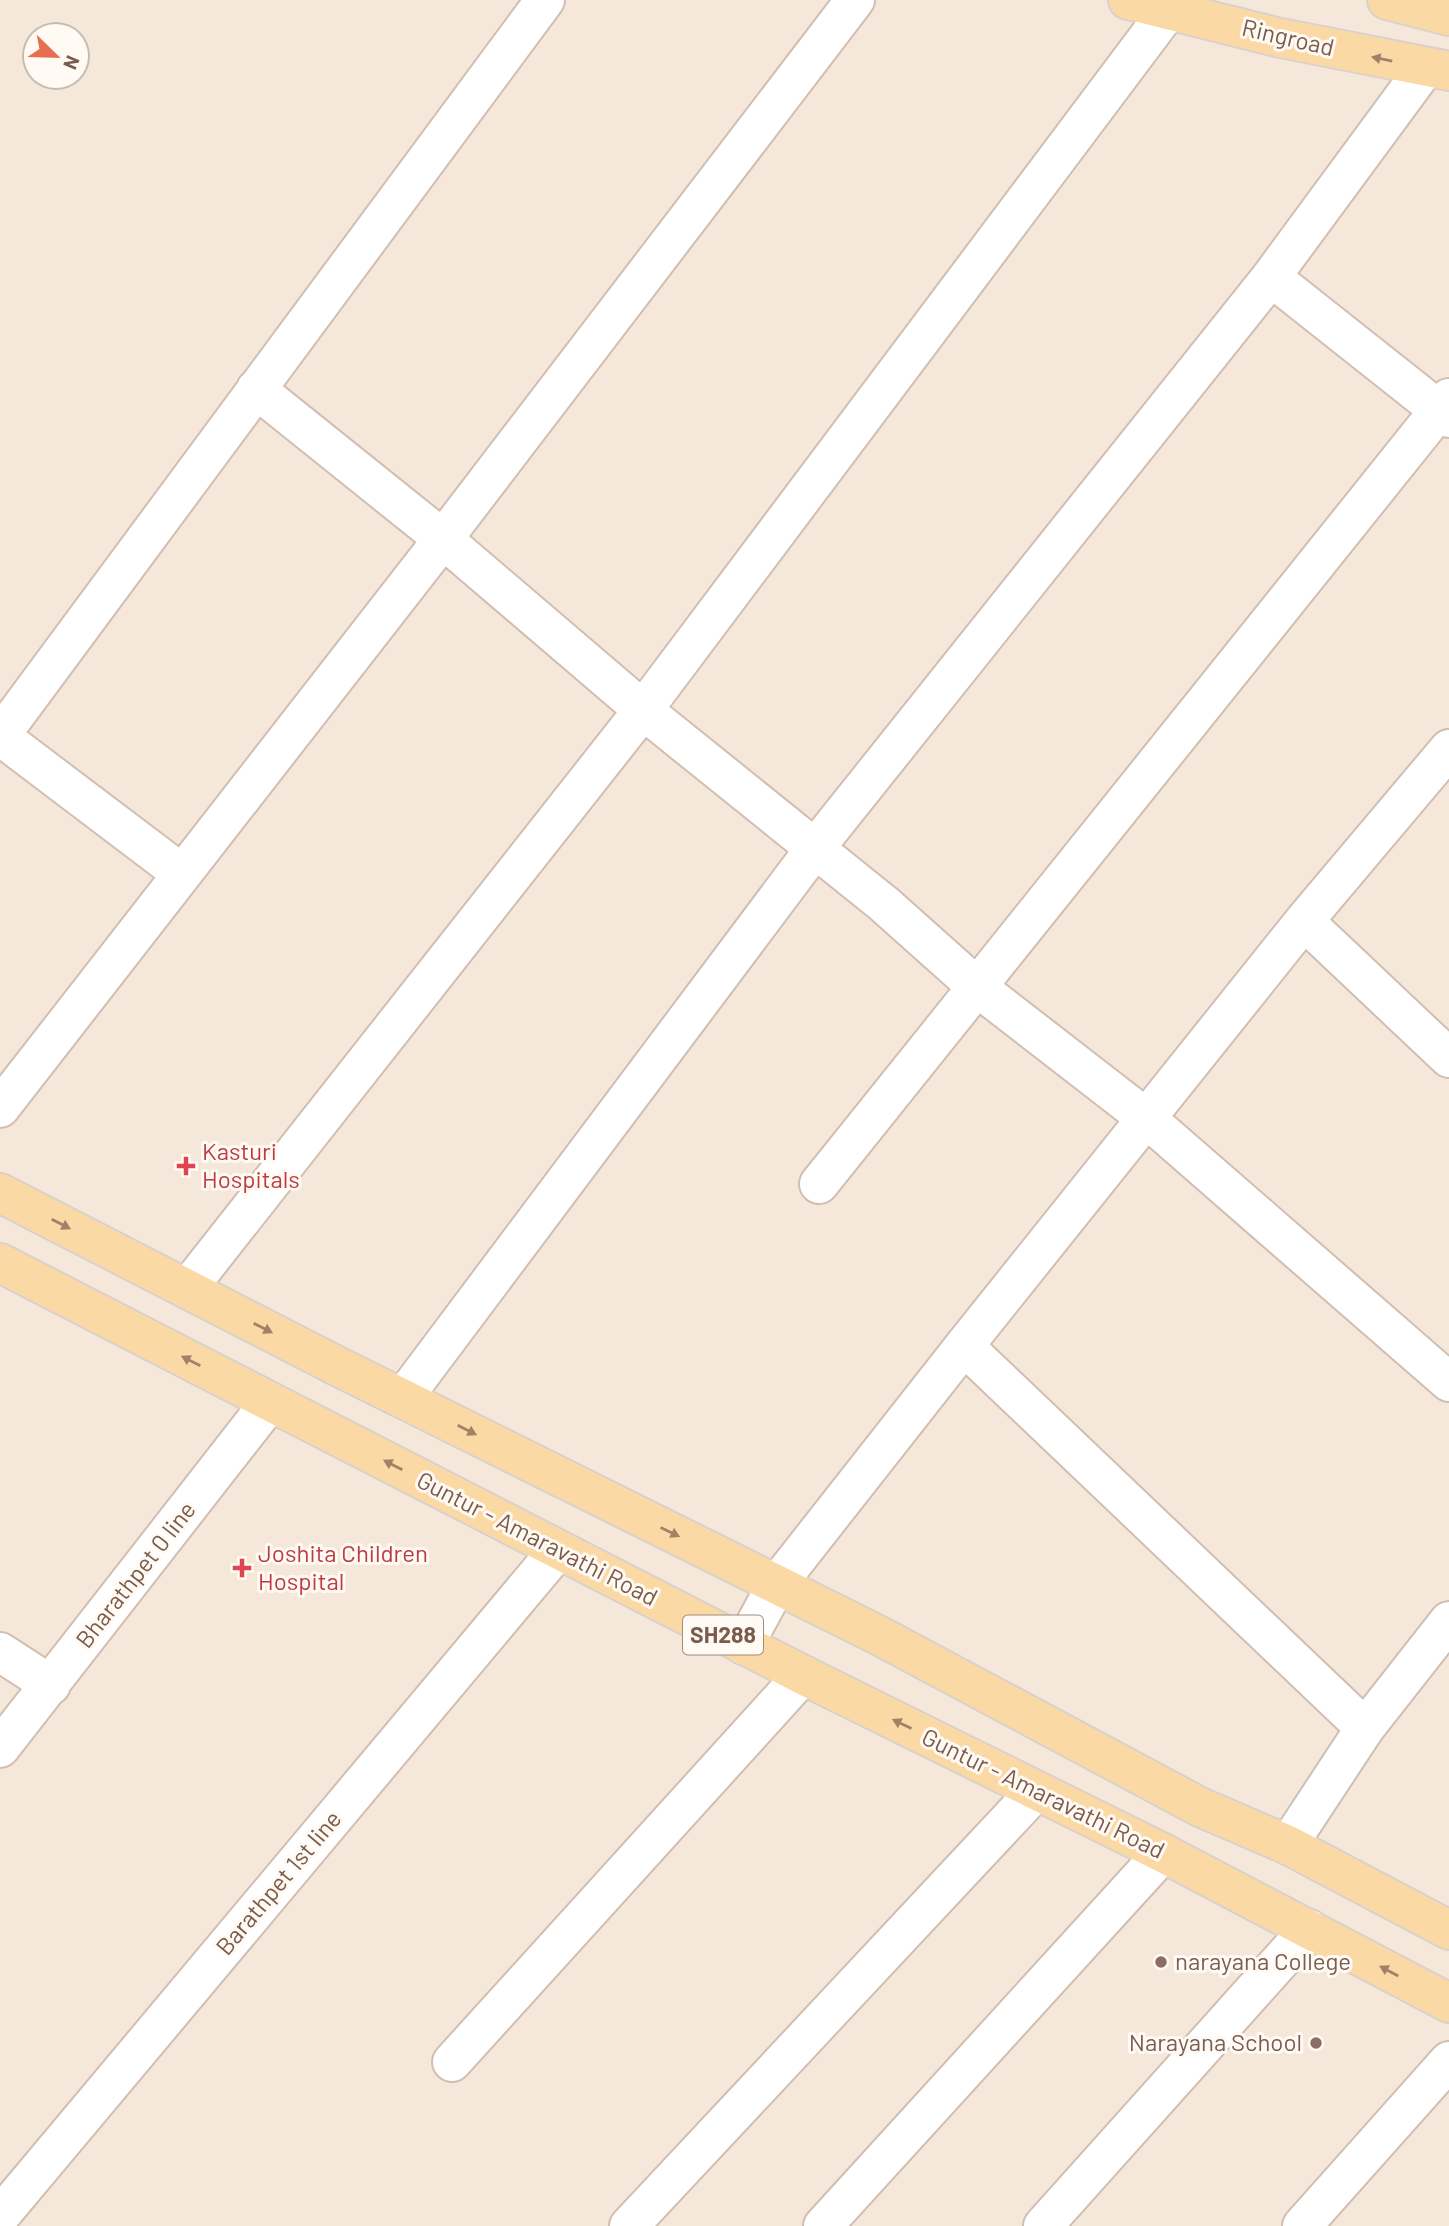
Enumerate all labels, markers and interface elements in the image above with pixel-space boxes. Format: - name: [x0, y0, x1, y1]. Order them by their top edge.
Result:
- street label: Ringroad: [1239, 12, 1337, 61]
- north arrow: [21, 21, 91, 91]
- text: N: [59, 53, 85, 73]
- one-way arrow: [1371, 53, 1393, 64]
- place label: Kasturi Hospitals: [202, 1136, 300, 1193]
- marker: Kasturi Hospitals: [176, 1156, 196, 1176]
- one-way arrow: [51, 1219, 71, 1230]
- one-way arrow: [253, 1322, 273, 1334]
- one-way arrow: [181, 1356, 201, 1367]
- one-way arrow: [457, 1425, 477, 1436]
- one-way arrow: [383, 1460, 403, 1471]
- street label: Guntur - Amaravathi Road: [412, 1464, 663, 1611]
- street label: Bharathpet 0 line: [69, 1495, 201, 1653]
- one-way arrow: [660, 1526, 680, 1537]
- place label: Joshita Children Hospital: [258, 1538, 428, 1595]
- marker: Joshita Children Hospital: [232, 1558, 252, 1578]
- road number: SH288: [683, 1616, 763, 1654]
- one-way arrow: [891, 1719, 911, 1731]
- street label: Guntur - Amaravathi Road: [918, 1721, 1170, 1864]
- street label: Barathpet 1st line: [209, 1804, 347, 1960]
- place label: narayana College: [1175, 1946, 1351, 1975]
- marker: narayana College: [1153, 1954, 1169, 1970]
- one-way arrow: [1379, 1965, 1398, 1977]
- place label: Narayana School: [1129, 2027, 1302, 2056]
- marker: Narayana School: [1308, 2035, 1324, 2051]

